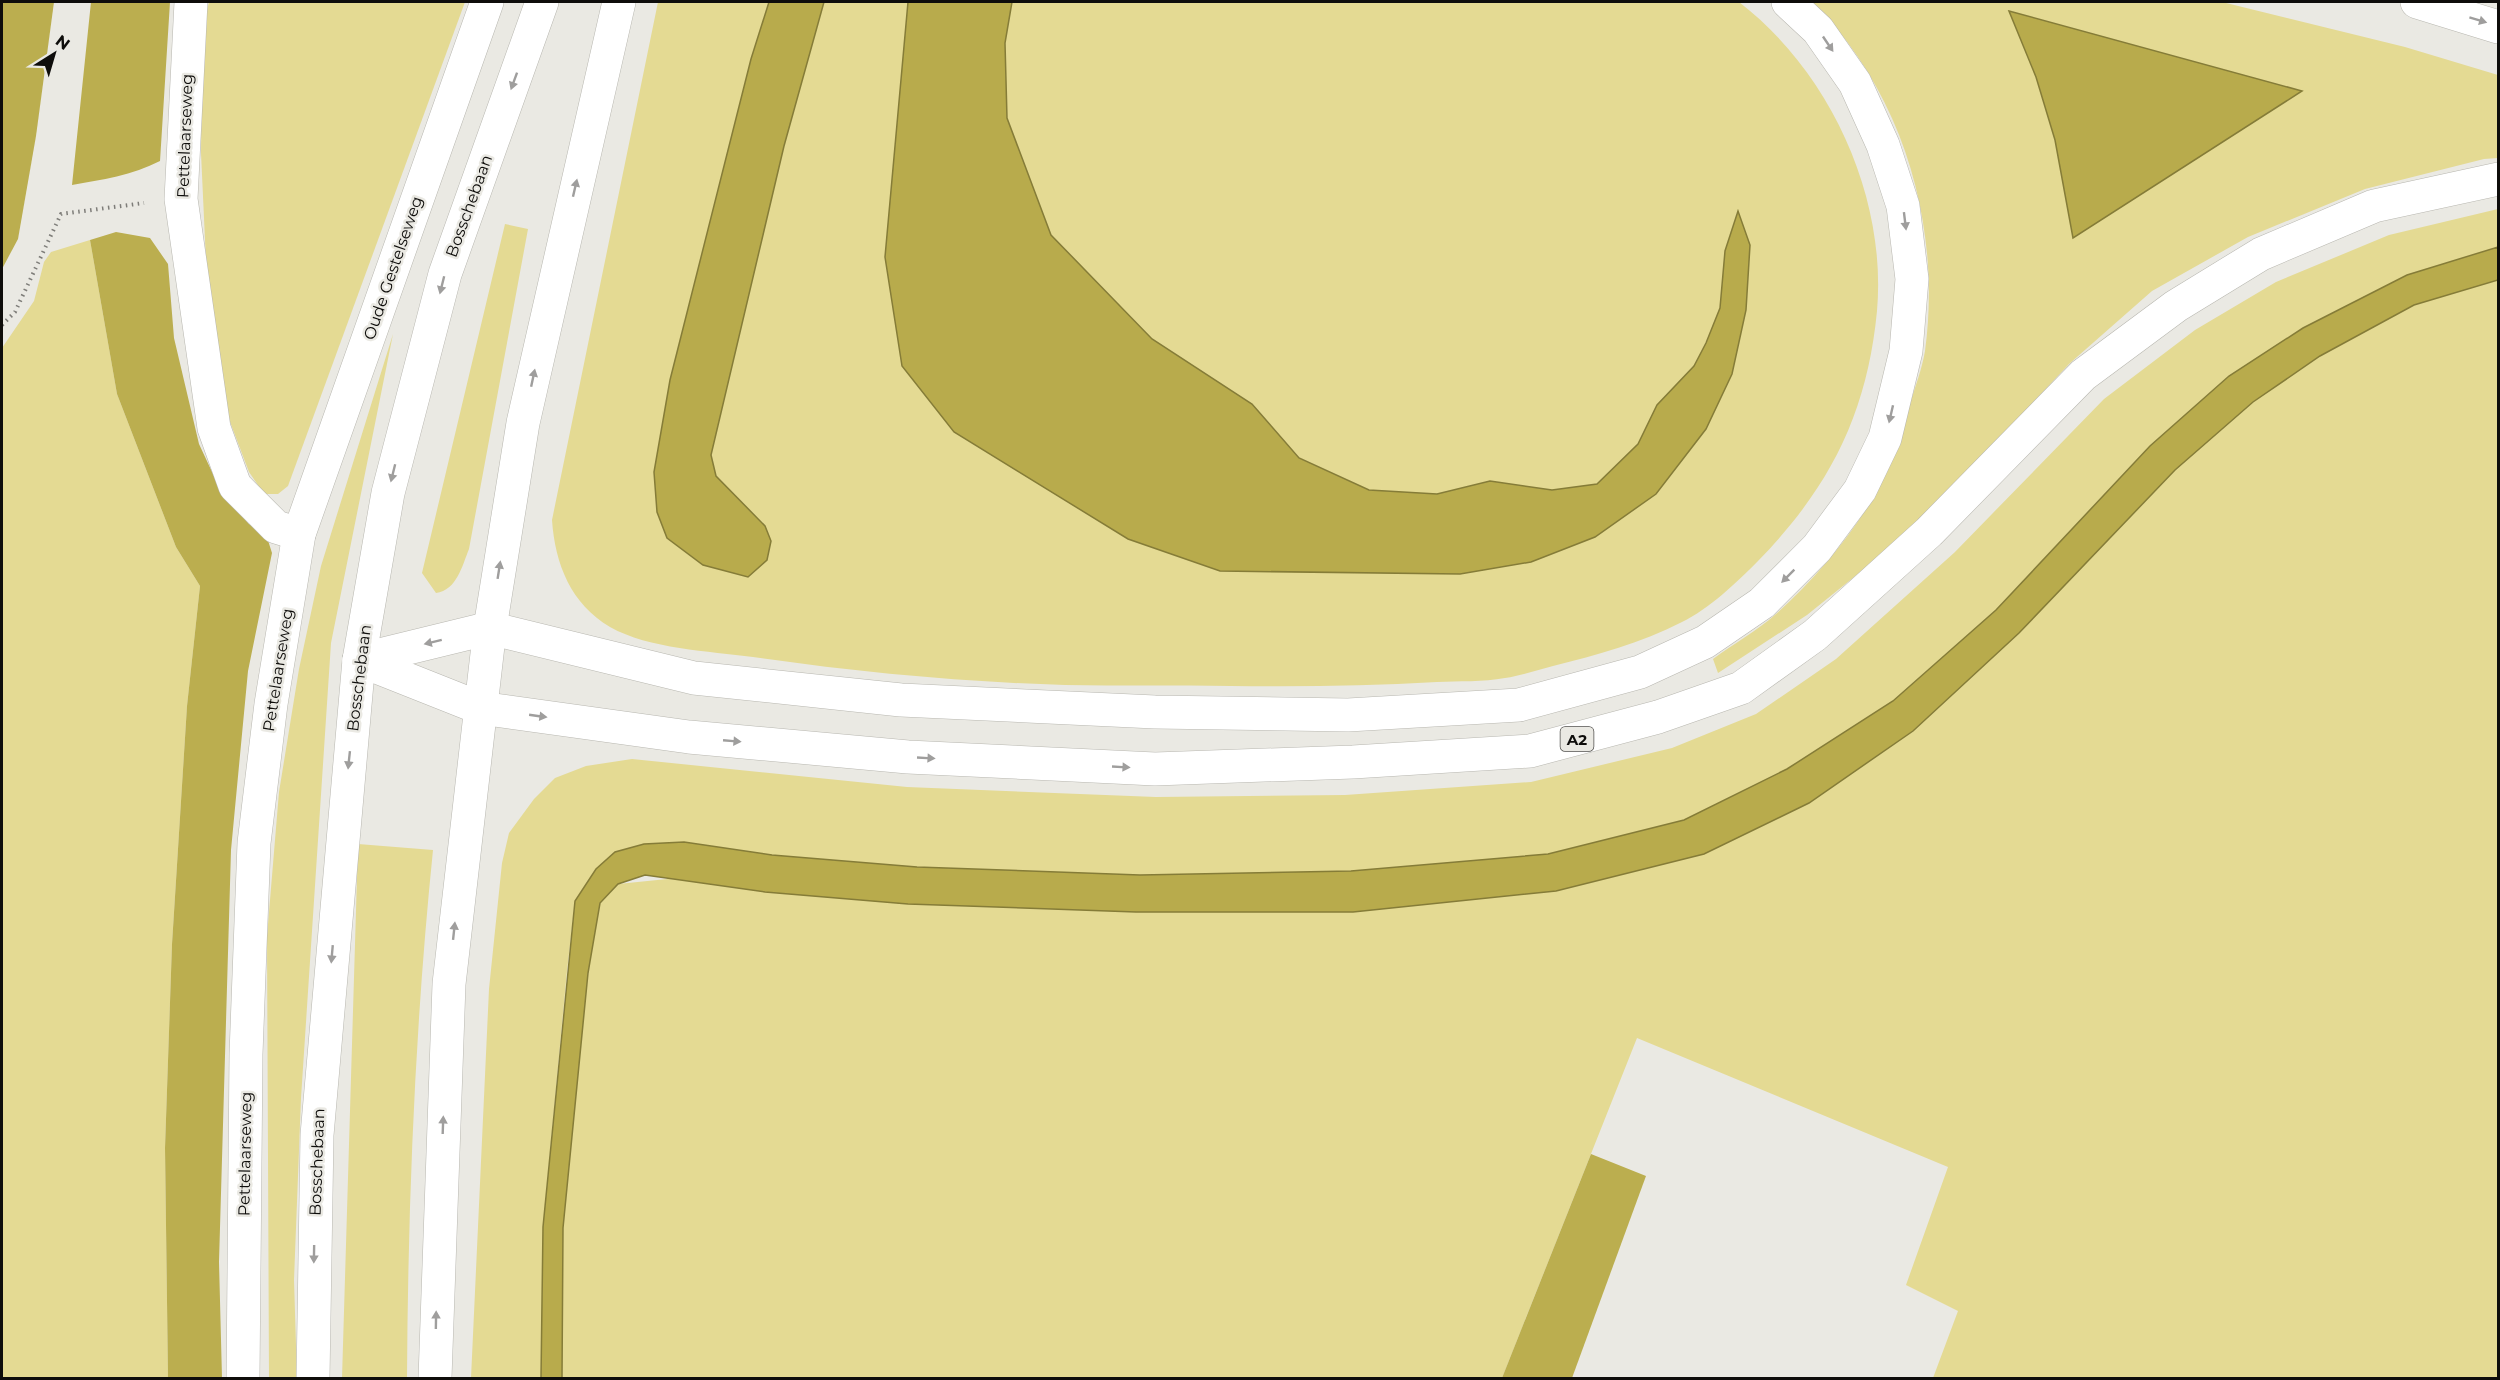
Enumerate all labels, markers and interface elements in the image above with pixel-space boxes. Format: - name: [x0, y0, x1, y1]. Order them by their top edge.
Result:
- one-way arrow: [2469, 16, 2487, 25]
- north arrow: [24, 24, 84, 84]
- text: N: [52, 31, 74, 54]
- one-way arrow: [1822, 36, 1833, 52]
- one-way arrow: [509, 72, 519, 90]
- street label: Pettelaarseweg: [173, 74, 197, 198]
- street label: Bosschebaan: [442, 152, 496, 260]
- one-way arrow: [570, 178, 580, 197]
- street label: Oude Gestelseweg: [359, 194, 427, 342]
- one-way arrow: [1900, 212, 1910, 231]
- one-way arrow: [437, 276, 446, 294]
- one-way arrow: [528, 369, 538, 387]
- one-way arrow: [1886, 405, 1895, 424]
- one-way arrow: [388, 464, 398, 483]
- one-way arrow: [495, 560, 504, 579]
- one-way arrow: [1782, 569, 1796, 583]
- street label: Pettelaarseweg: [259, 607, 297, 733]
- street label: Bosschebaan: [343, 623, 375, 733]
- one-way arrow: [424, 637, 442, 647]
- one-way arrow: [529, 711, 548, 720]
- road number: A2: [1560, 727, 1594, 751]
- one-way arrow: [722, 736, 741, 746]
- one-way arrow: [344, 751, 354, 770]
- one-way arrow: [916, 753, 935, 762]
- one-way arrow: [1111, 763, 1130, 772]
- one-way arrow: [449, 921, 459, 940]
- one-way arrow: [327, 945, 337, 964]
- street label: Pettelaarseweg: [234, 1092, 256, 1216]
- street label: Bosschebaan: [306, 1108, 328, 1216]
- one-way arrow: [439, 1116, 448, 1135]
- one-way arrow: [309, 1244, 319, 1263]
- one-way arrow: [431, 1311, 441, 1330]

